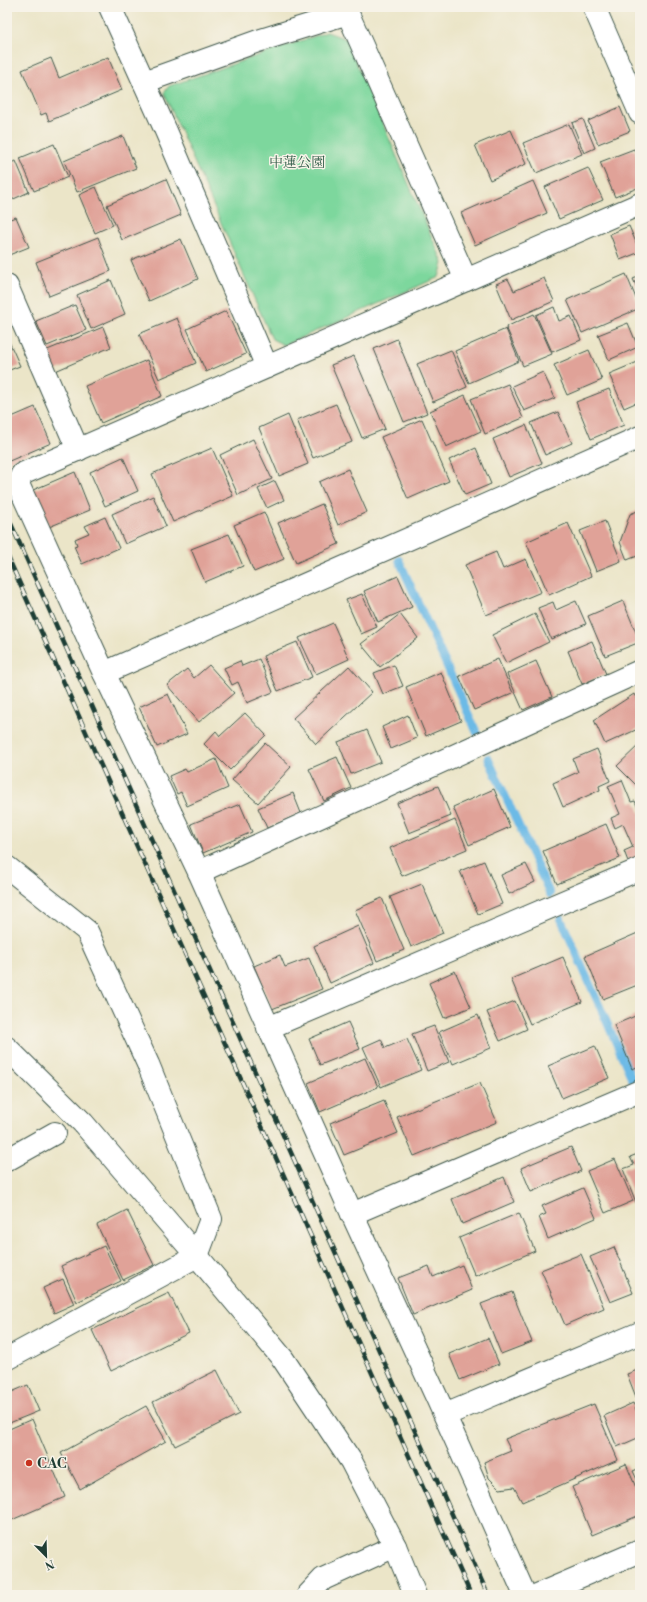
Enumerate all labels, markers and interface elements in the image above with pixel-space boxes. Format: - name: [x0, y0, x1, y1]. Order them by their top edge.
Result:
- park label: 中蓮公園: [269, 154, 325, 172]
- place label: CAC: [37, 1455, 67, 1473]
- marker: CAC: [24, 1458, 34, 1468]
- north arrow: [26, 1536, 66, 1576]
- text: N: [43, 1556, 56, 1573]

